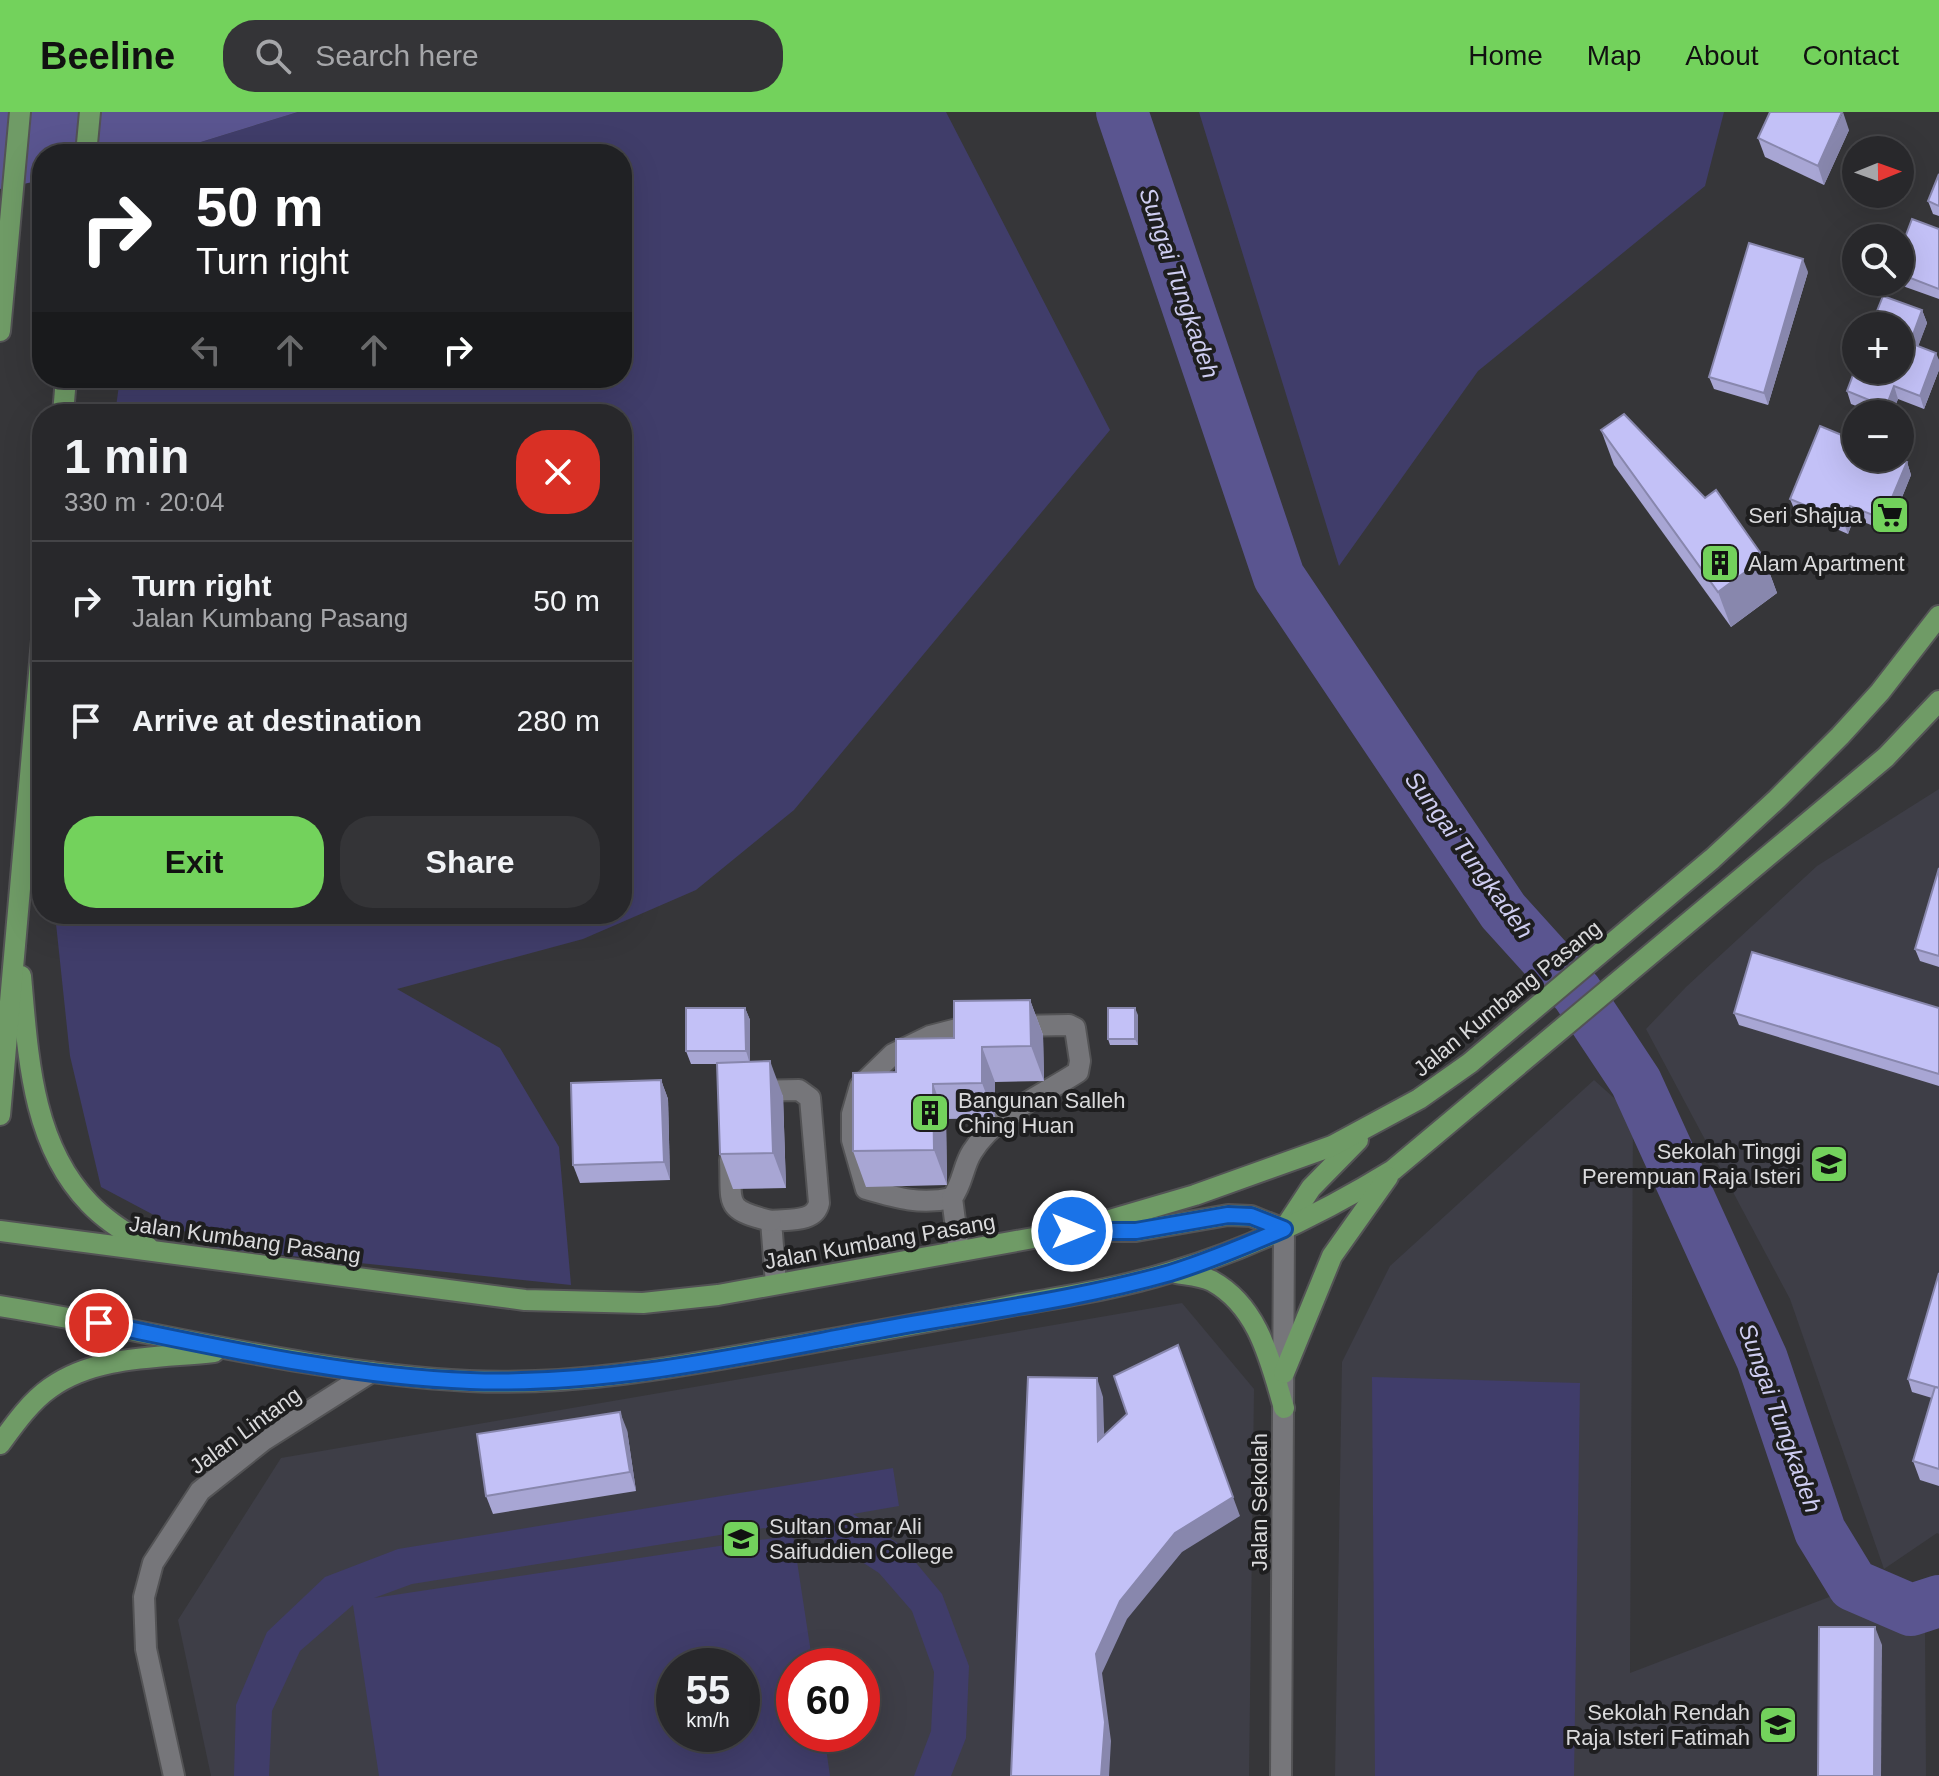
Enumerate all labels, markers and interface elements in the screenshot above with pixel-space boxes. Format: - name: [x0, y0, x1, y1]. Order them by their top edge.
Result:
- search box: [223, 20, 783, 92]
- icon: search: [251, 34, 295, 78]
- text: Beeline: [40, 35, 175, 77]
- text: Search here: [315, 39, 479, 72]
- text: Home: [1468, 40, 1543, 71]
- text: Map: [1587, 40, 1641, 71]
- text: About: [1685, 40, 1759, 71]
- text: Contact: [1803, 40, 1899, 71]
- north arrow: [1842, 136, 1914, 208]
- map controls: [1842, 136, 1914, 472]
- text: 50 m: [196, 175, 324, 238]
- icon: right: [64, 176, 168, 280]
- water label: Sungai Tungkadeh: [1134, 184, 1225, 382]
- button: search: [1842, 224, 1914, 296]
- text: Turn right: [196, 241, 349, 282]
- button: +: [1842, 312, 1914, 384]
- icon: left: [184, 328, 228, 372]
- icon: ahead: [268, 328, 312, 372]
- icon: ahead: [352, 328, 396, 372]
- icon: right: [436, 328, 480, 372]
- button: −: [1842, 400, 1914, 472]
- text: 1 min: [64, 430, 189, 483]
- button: close: [516, 430, 600, 514]
- text: 330 m · 20:04: [64, 487, 224, 517]
- supermarket icon: Seri Shajua: [1869, 494, 1911, 536]
- place label: Seri Shajua: [1748, 503, 1863, 528]
- building icon: Alam Apartment: [1699, 542, 1741, 584]
- place label: Alam Apartment: [1748, 551, 1905, 576]
- text: Turn right: [132, 569, 271, 602]
- icon: right: [64, 579, 108, 623]
- text: 50 m: [533, 584, 600, 617]
- text: Jalan Kumbang Pasang: [132, 603, 408, 633]
- icon: arrive: [64, 699, 108, 743]
- text: Arrive at destination: [132, 704, 422, 737]
- text: 280 m: [517, 704, 600, 737]
- water label: Sungai Tungkadeh: [1400, 766, 1539, 943]
- button: Exit: [64, 816, 324, 908]
- button: Share: [340, 816, 600, 908]
- street label: Jalan Kumbang Pasang: [1409, 915, 1606, 1082]
- place label: Bangunan Salleh Ching Huan: [958, 1088, 1126, 1138]
- building icon: Bangunan Salleh Ching Huan: [909, 1092, 951, 1134]
- place label: Sekolah Tinggi Perempuan Raja Isteri: [1582, 1139, 1801, 1189]
- school or university icon: Sekolah Tinggi Perempuan Raja Isteri: [1808, 1143, 1850, 1185]
- position arrow: [1030, 1189, 1114, 1273]
- street label: Jalan Kumbang Pasang: [763, 1209, 997, 1274]
- street label: Jalan Kumbang Pasang: [128, 1211, 362, 1268]
- pin: [65, 1289, 133, 1357]
- icon: arrive: [77, 1301, 121, 1345]
- water label: Sungai Tungkadeh: [1734, 1319, 1827, 1516]
- street label: Jalan Lintang: [185, 1382, 306, 1479]
- street label: Jalan Sekolah: [1247, 1433, 1272, 1571]
- place label: Sultan Omar Ali Saifuddien College: [769, 1514, 954, 1564]
- school or university icon: Sultan Omar Ali Saifuddien College: [720, 1518, 762, 1560]
- speed limit sign: 60: [776, 1648, 880, 1752]
- text: 55: [686, 1668, 730, 1712]
- place label: Sekolah Rendah Raja Isteri Fatimah: [1565, 1700, 1750, 1750]
- school or university icon: Sekolah Rendah Raja Isteri Fatimah: [1757, 1704, 1799, 1746]
- text: km/h: [686, 1709, 730, 1731]

